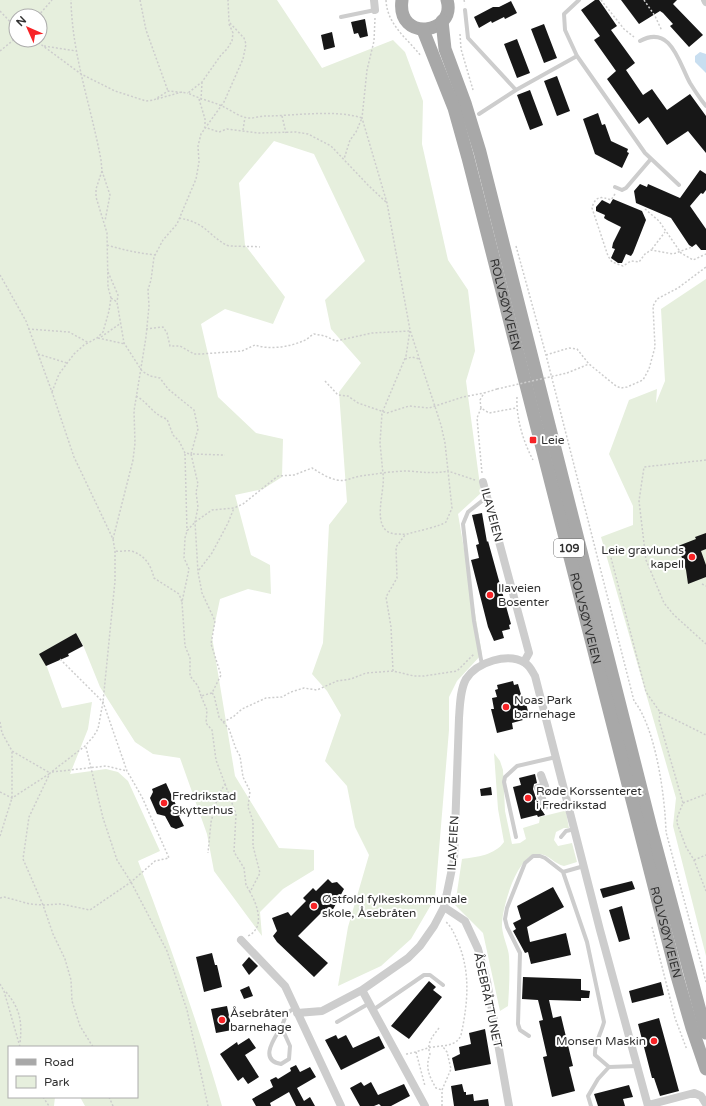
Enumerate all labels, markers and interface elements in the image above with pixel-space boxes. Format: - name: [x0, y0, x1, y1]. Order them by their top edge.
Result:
- north arrow: [8, 8, 48, 48]
- text: N: [14, 14, 29, 29]
- street label: ROLVSØYVEIEN: [487, 257, 524, 352]
- place label: Leie: [541, 433, 565, 447]
- marker: Leie: [528, 435, 538, 445]
- street label: ILAVEIEN: [478, 487, 506, 543]
- road number: 109: [554, 539, 584, 557]
- place label: Leie gravlunds kapell: [601, 543, 684, 571]
- marker: Leie gravlunds kapell: [687, 552, 697, 562]
- street label: ROLVSØYVEIEN: [567, 571, 604, 666]
- place label: Ilaveien Bosenter: [498, 581, 550, 609]
- marker: Ilaveien Bosenter: [485, 590, 495, 600]
- place label: Noas Park barnehage: [514, 693, 576, 721]
- marker: Noas Park barnehage: [501, 702, 511, 712]
- place label: Røde Korssenteret i Fredrikstad: [536, 784, 642, 812]
- place label: Fredrikstad Skytterhus: [172, 789, 236, 817]
- marker: Røde Korssenteret i Fredrikstad: [523, 793, 533, 803]
- marker: Fredrikstad Skytterhus: [159, 798, 169, 808]
- street label: ILAVEIEN: [445, 815, 461, 871]
- street label: ROLVSØYVEIEN: [647, 885, 684, 980]
- place label: Østfold fylkeskommunale skole, Åsebråten: [322, 892, 467, 920]
- marker: Østfold fylkeskommunale skole, Åsebråten: [309, 901, 319, 911]
- street label: ÅSEBRÅTTUNET: [471, 951, 505, 1050]
- place label: Åsebråten barnehage: [230, 1006, 292, 1034]
- marker: Åsebråten barnehage: [217, 1015, 227, 1025]
- place label: Monsen Maskin: [556, 1034, 646, 1048]
- marker: Monsen Maskin: [649, 1036, 659, 1046]
- legend: [8, 1046, 138, 1098]
- text: Road: [44, 1055, 74, 1069]
- text: Park: [44, 1075, 70, 1089]

